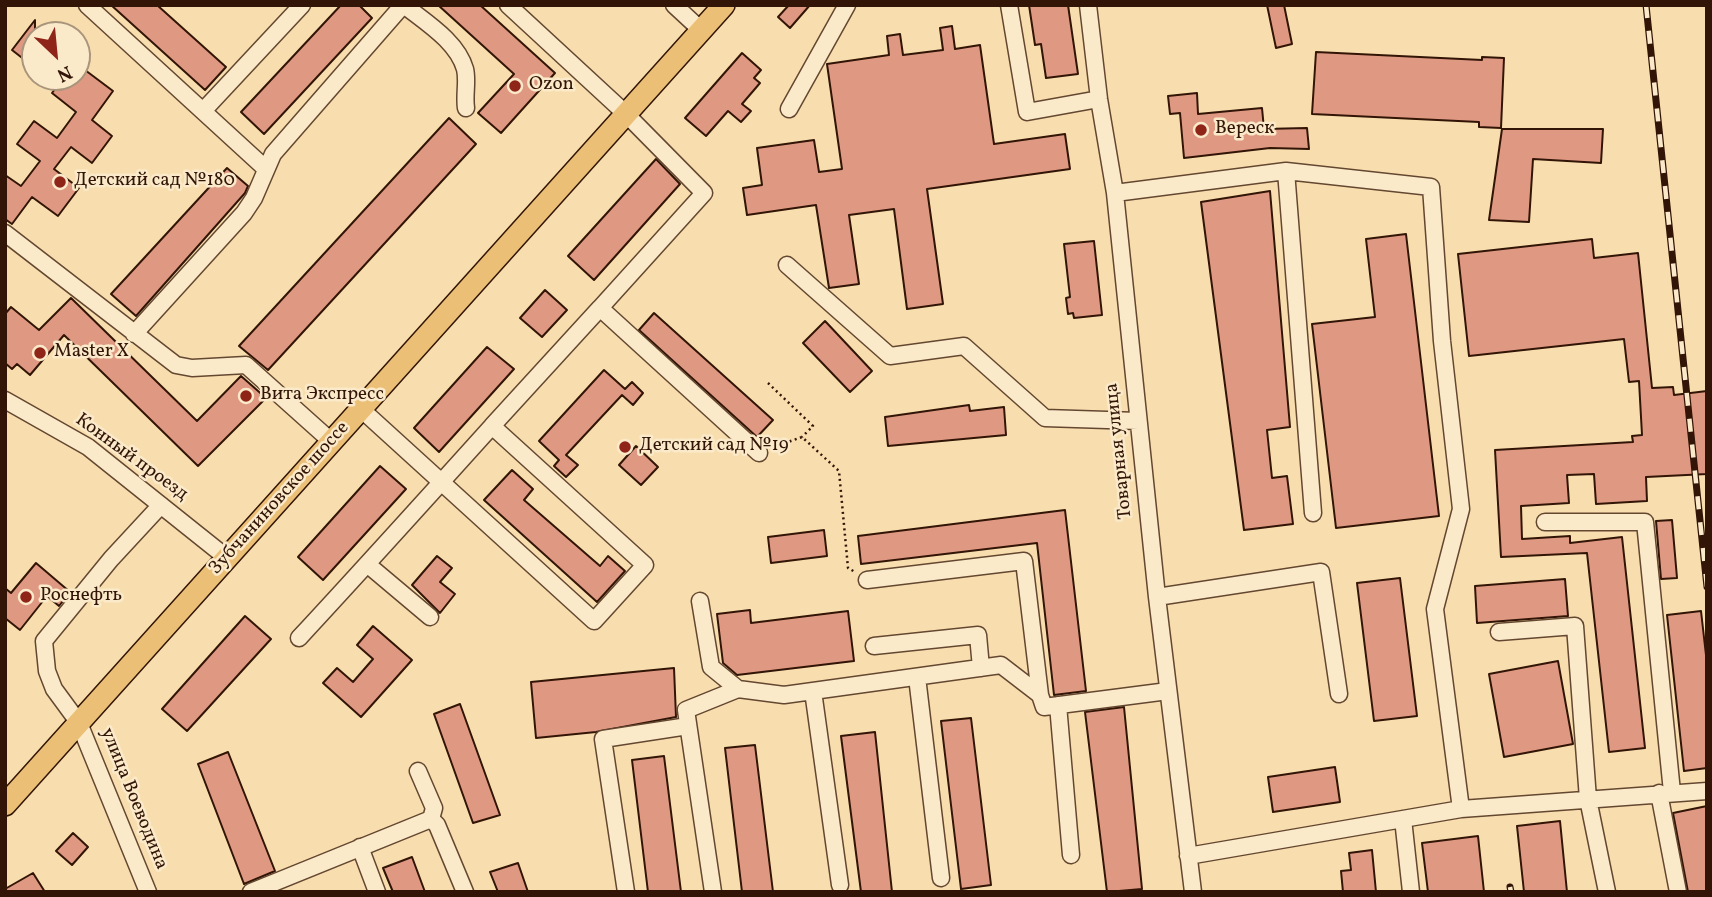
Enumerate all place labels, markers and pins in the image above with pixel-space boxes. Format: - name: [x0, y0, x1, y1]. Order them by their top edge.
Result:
- place label: Ozon: [529, 75, 574, 97]
- marker: Ozon: [507, 78, 523, 94]
- place label: Вереск: [1215, 119, 1274, 141]
- marker: Вереск: [1193, 122, 1209, 138]
- place label: Детский сад №180: [74, 171, 235, 193]
- marker: Детский сад №180: [52, 174, 68, 190]
- place label: Master X: [54, 342, 129, 364]
- marker: Master X: [32, 345, 48, 361]
- place label: Вита Экспресс: [260, 385, 384, 407]
- marker: Вита Экспресс: [238, 388, 254, 404]
- place label: Детский сад №19: [639, 436, 789, 458]
- marker: Детский сад №19: [617, 439, 633, 455]
- place label: Роснефть: [40, 586, 122, 608]
- marker: Роснефть: [18, 589, 34, 605]

